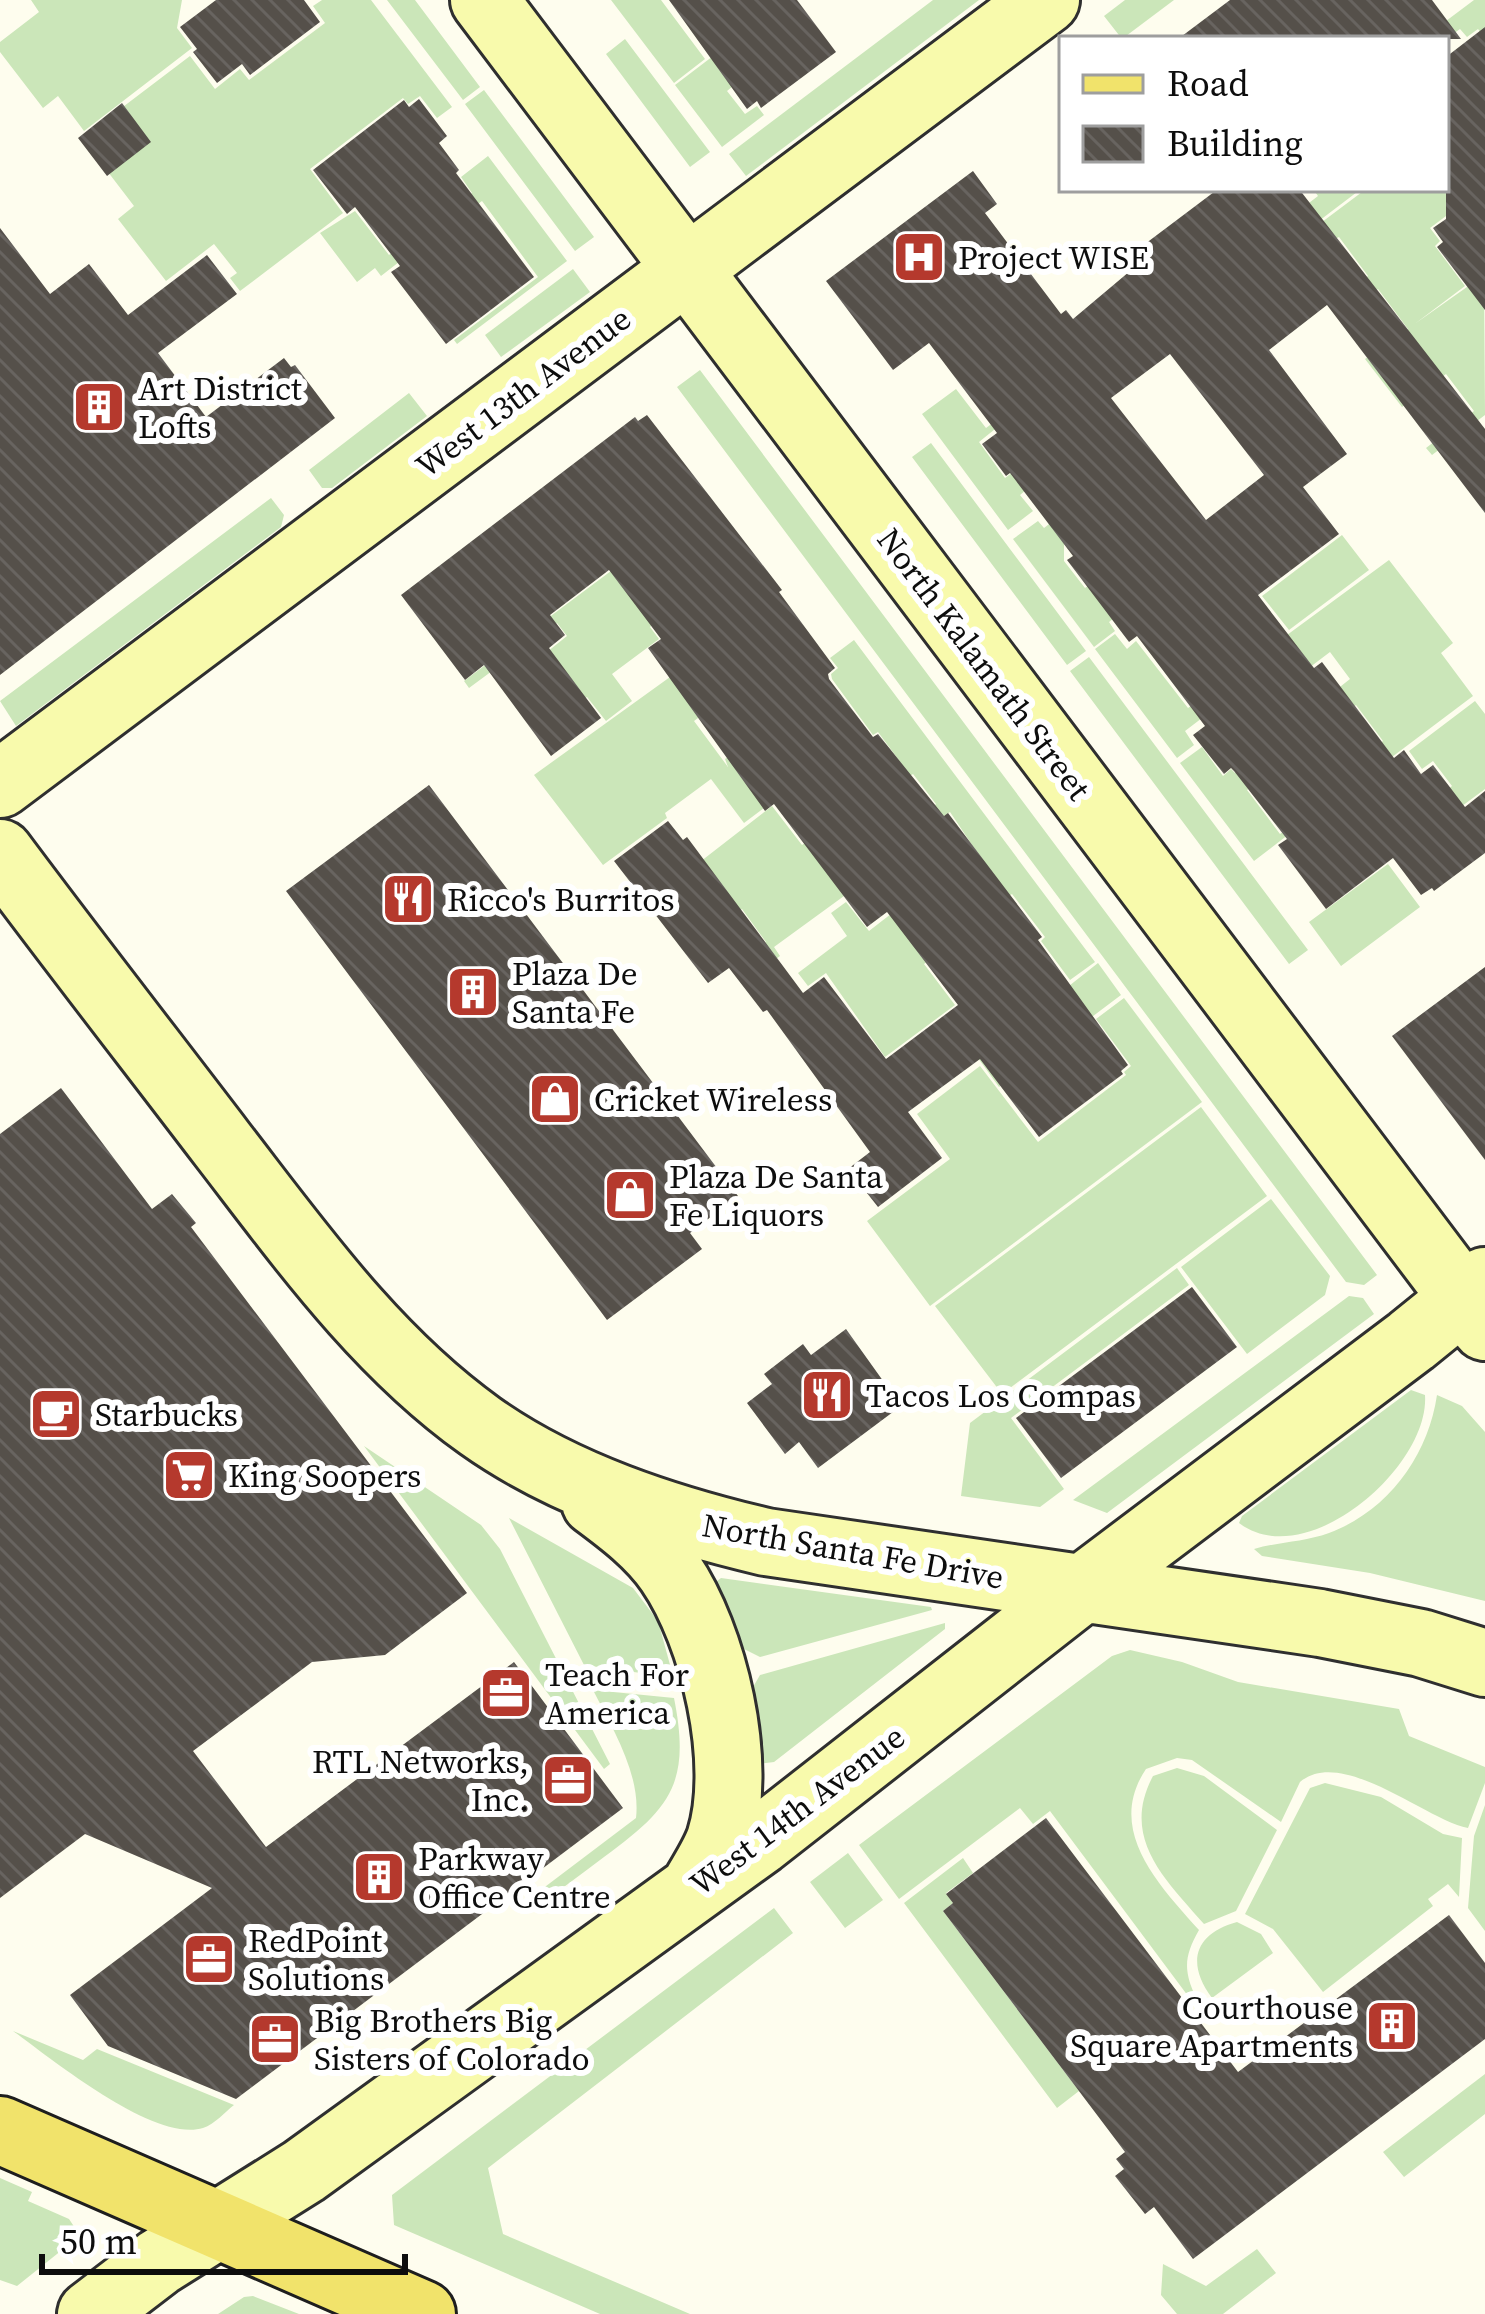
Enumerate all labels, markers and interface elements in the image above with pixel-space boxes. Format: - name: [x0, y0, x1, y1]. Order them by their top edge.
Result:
- legend: [1059, 36, 1449, 192]
- text: Road: [1167, 59, 1249, 108]
- text: Building: [1167, 119, 1303, 168]
- hospital icon: Project WISE: [891, 229, 947, 285]
- place label: Project WISE: [958, 235, 1149, 280]
- street label: West 13th Avenue: [406, 296, 640, 488]
- place label: Art District Lofts: [138, 366, 302, 449]
- building icon: Art District Lofts: [71, 379, 127, 435]
- street label: North Kalamath Street: [867, 519, 1101, 809]
- restaurant icon: Ricco's Burritos: [380, 871, 436, 927]
- place label: Ricco's Burritos: [447, 877, 675, 922]
- place label: Plaza De Santa Fe: [512, 951, 638, 1034]
- building icon: Plaza De Santa Fe: [445, 964, 501, 1020]
- shop icon: Cricket Wireless: [527, 1071, 583, 1127]
- place label: Cricket Wireless: [594, 1077, 832, 1122]
- place label: Plaza De Santa Fe Liquors: [669, 1154, 883, 1237]
- shop icon: Plaza De Santa Fe Liquors: [602, 1167, 658, 1223]
- restaurant icon: Tacos Los Compas: [799, 1367, 855, 1423]
- place label: Tacos Los Compas: [866, 1373, 1136, 1418]
- cafe icon: Starbucks: [28, 1386, 84, 1442]
- place label: Starbucks: [95, 1392, 238, 1437]
- supermarket icon: King Soopers: [161, 1447, 217, 1503]
- place label: King Soopers: [228, 1453, 421, 1498]
- street label: North Santa Fe Drive: [699, 1502, 1007, 1600]
- place label: Teach For America: [545, 1652, 689, 1735]
- office icon: Teach For America: [478, 1665, 534, 1721]
- street label: West 14th Avenue: [680, 1714, 914, 1906]
- place label: RTL Networks, Inc.: [312, 1739, 529, 1822]
- office icon: RTL Networks, Inc.: [540, 1752, 596, 1808]
- place label: Parkway Office Centre: [418, 1836, 611, 1919]
- building icon: Parkway Office Centre: [351, 1849, 407, 1905]
- place label: RedPoint Solutions: [248, 1918, 384, 2001]
- office icon: RedPoint Solutions: [181, 1931, 237, 1987]
- place label: Courthouse Square Apartments: [1070, 1985, 1353, 2068]
- place label: Big Brothers Big Sisters of Colorado: [314, 1998, 590, 2081]
- building icon: Courthouse Square Apartments: [1364, 1998, 1420, 2054]
- office icon: Big Brothers Big Sisters of Colorado: [247, 2011, 303, 2067]
- scale bar: [42, 2200, 405, 2274]
- text: 50 m: [60, 2217, 137, 2266]

